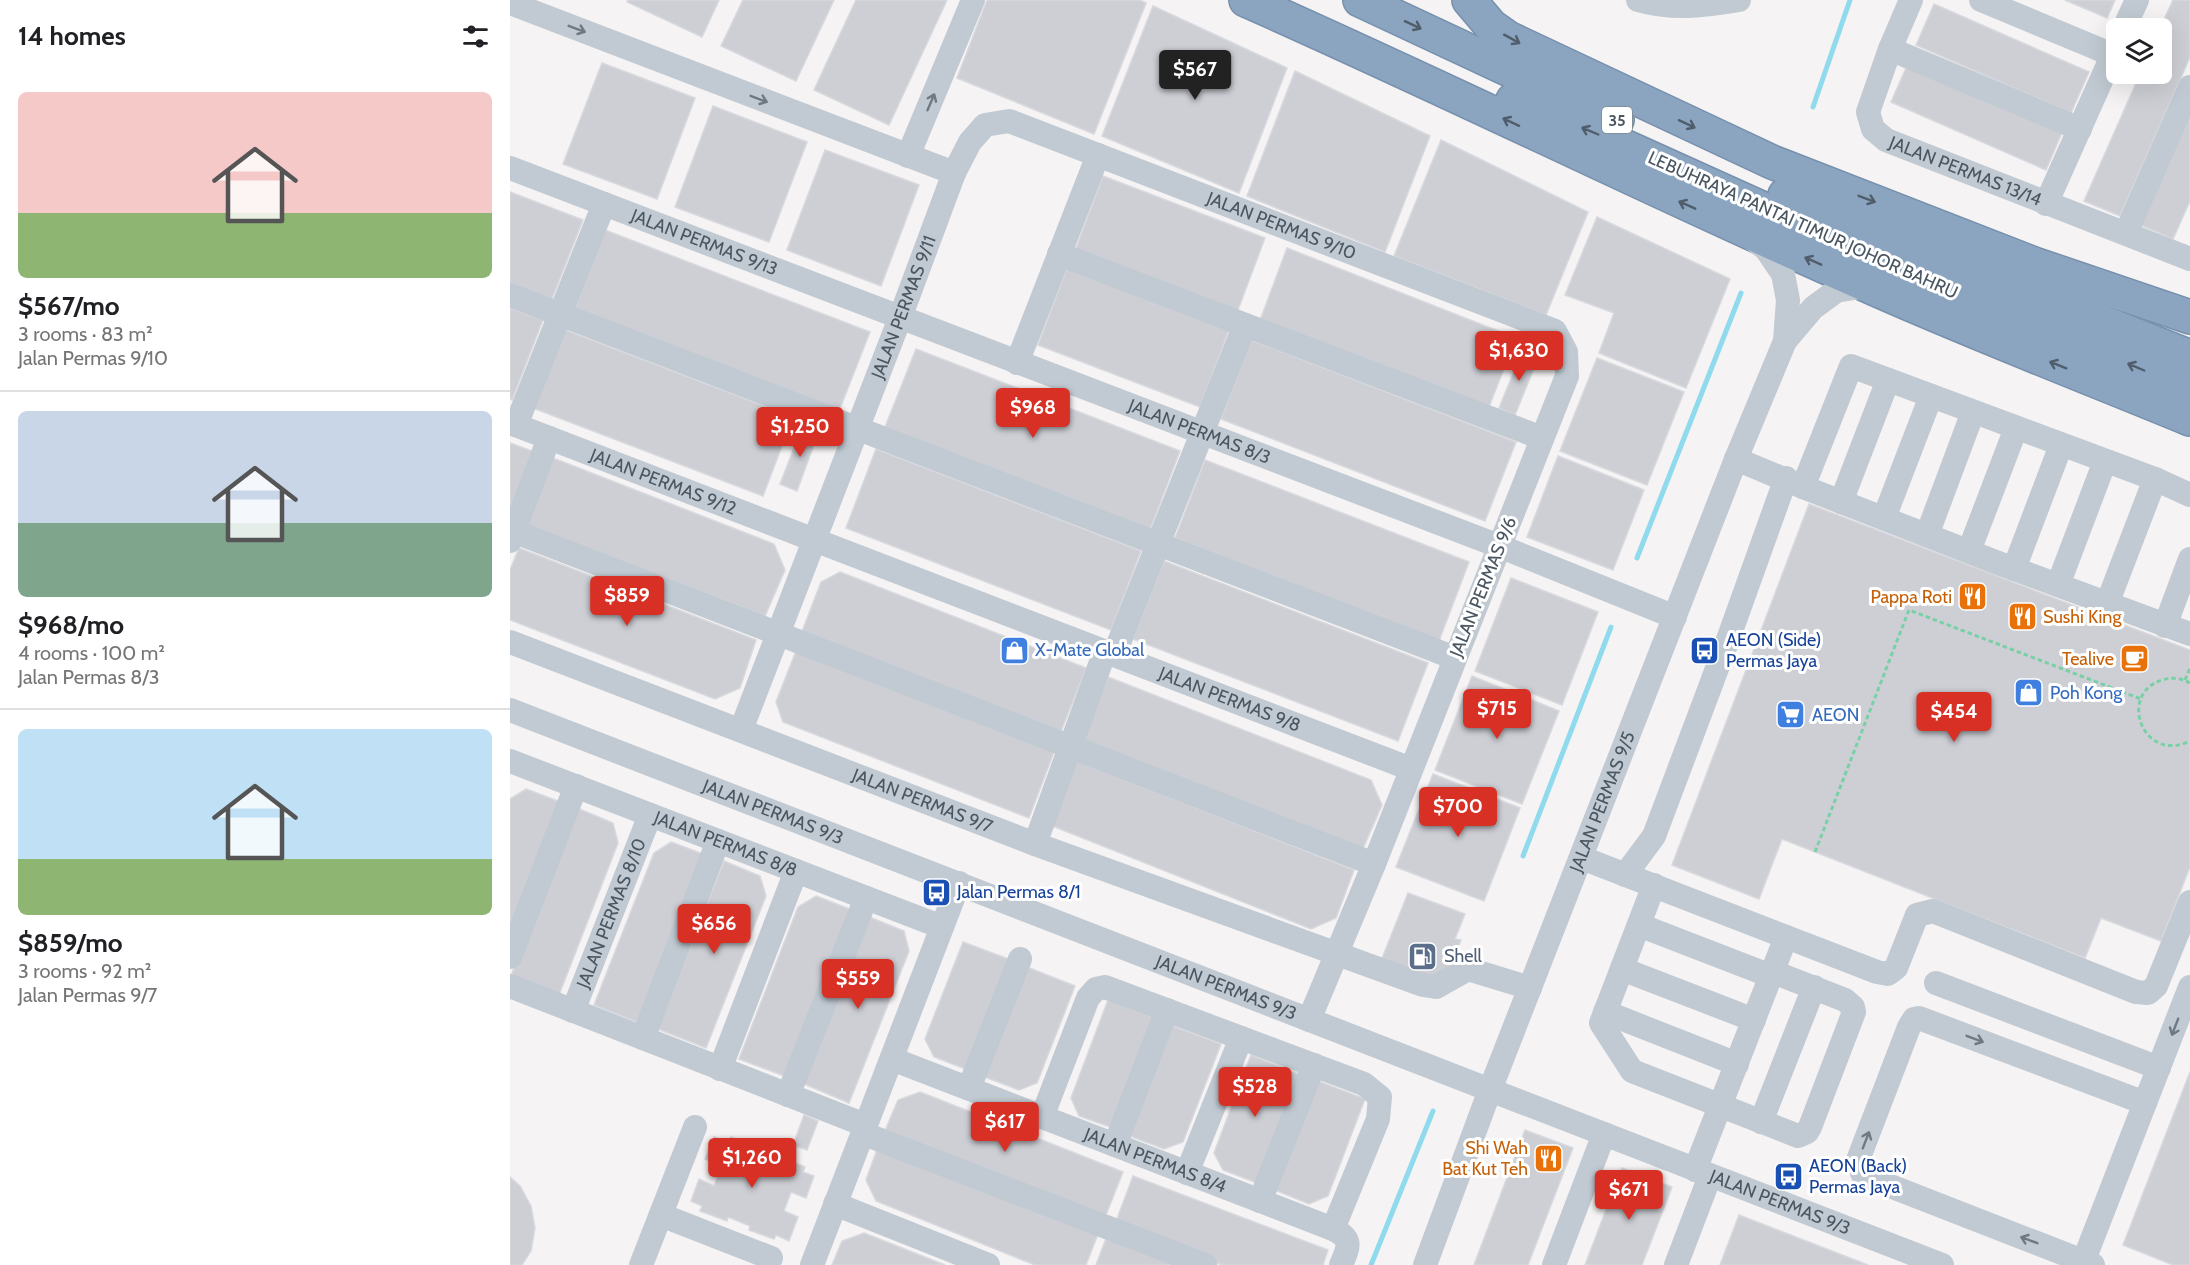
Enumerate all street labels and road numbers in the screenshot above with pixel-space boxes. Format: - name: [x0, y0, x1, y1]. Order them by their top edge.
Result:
- road number: 35: [1602, 107, 1632, 133]
- street label: JALAN PERMAS 13/14: [1885, 131, 2045, 211]
- street label: LEBUHRAYA PANTAI TIMUR JOHOR BAHRU: [1645, 146, 1961, 304]
- street label: JALAN PERMAS 9/10: [1203, 187, 1359, 264]
- street label: JALAN PERMAS 9/13: [627, 204, 781, 280]
- street label: JALAN PERMAS 9/11: [866, 233, 941, 383]
- street label: JALAN PERMAS 8/3: [1124, 394, 1274, 469]
- street label: JALAN PERMAS 9/12: [586, 443, 739, 520]
- street label: JALAN PERMAS 9/6: [1444, 514, 1521, 661]
- street label: JALAN PERMAS 9/8: [1155, 662, 1304, 737]
- street label: JALAN PERMAS 9/5: [1565, 728, 1640, 876]
- street label: JALAN PERMAS 9/7: [848, 763, 996, 838]
- street label: JALAN PERMAS 9/3: [698, 774, 846, 849]
- street label: JALAN PERMAS 8/8: [650, 806, 800, 881]
- street label: JALAN PERMAS 8/10: [572, 835, 651, 992]
- street label: JALAN PERMAS 9/3: [1152, 950, 1300, 1025]
- street label: JALAN PERMAS 8/4: [1080, 1123, 1229, 1198]
- street label: JALAN PERMAS 9/3: [1705, 1165, 1854, 1239]

